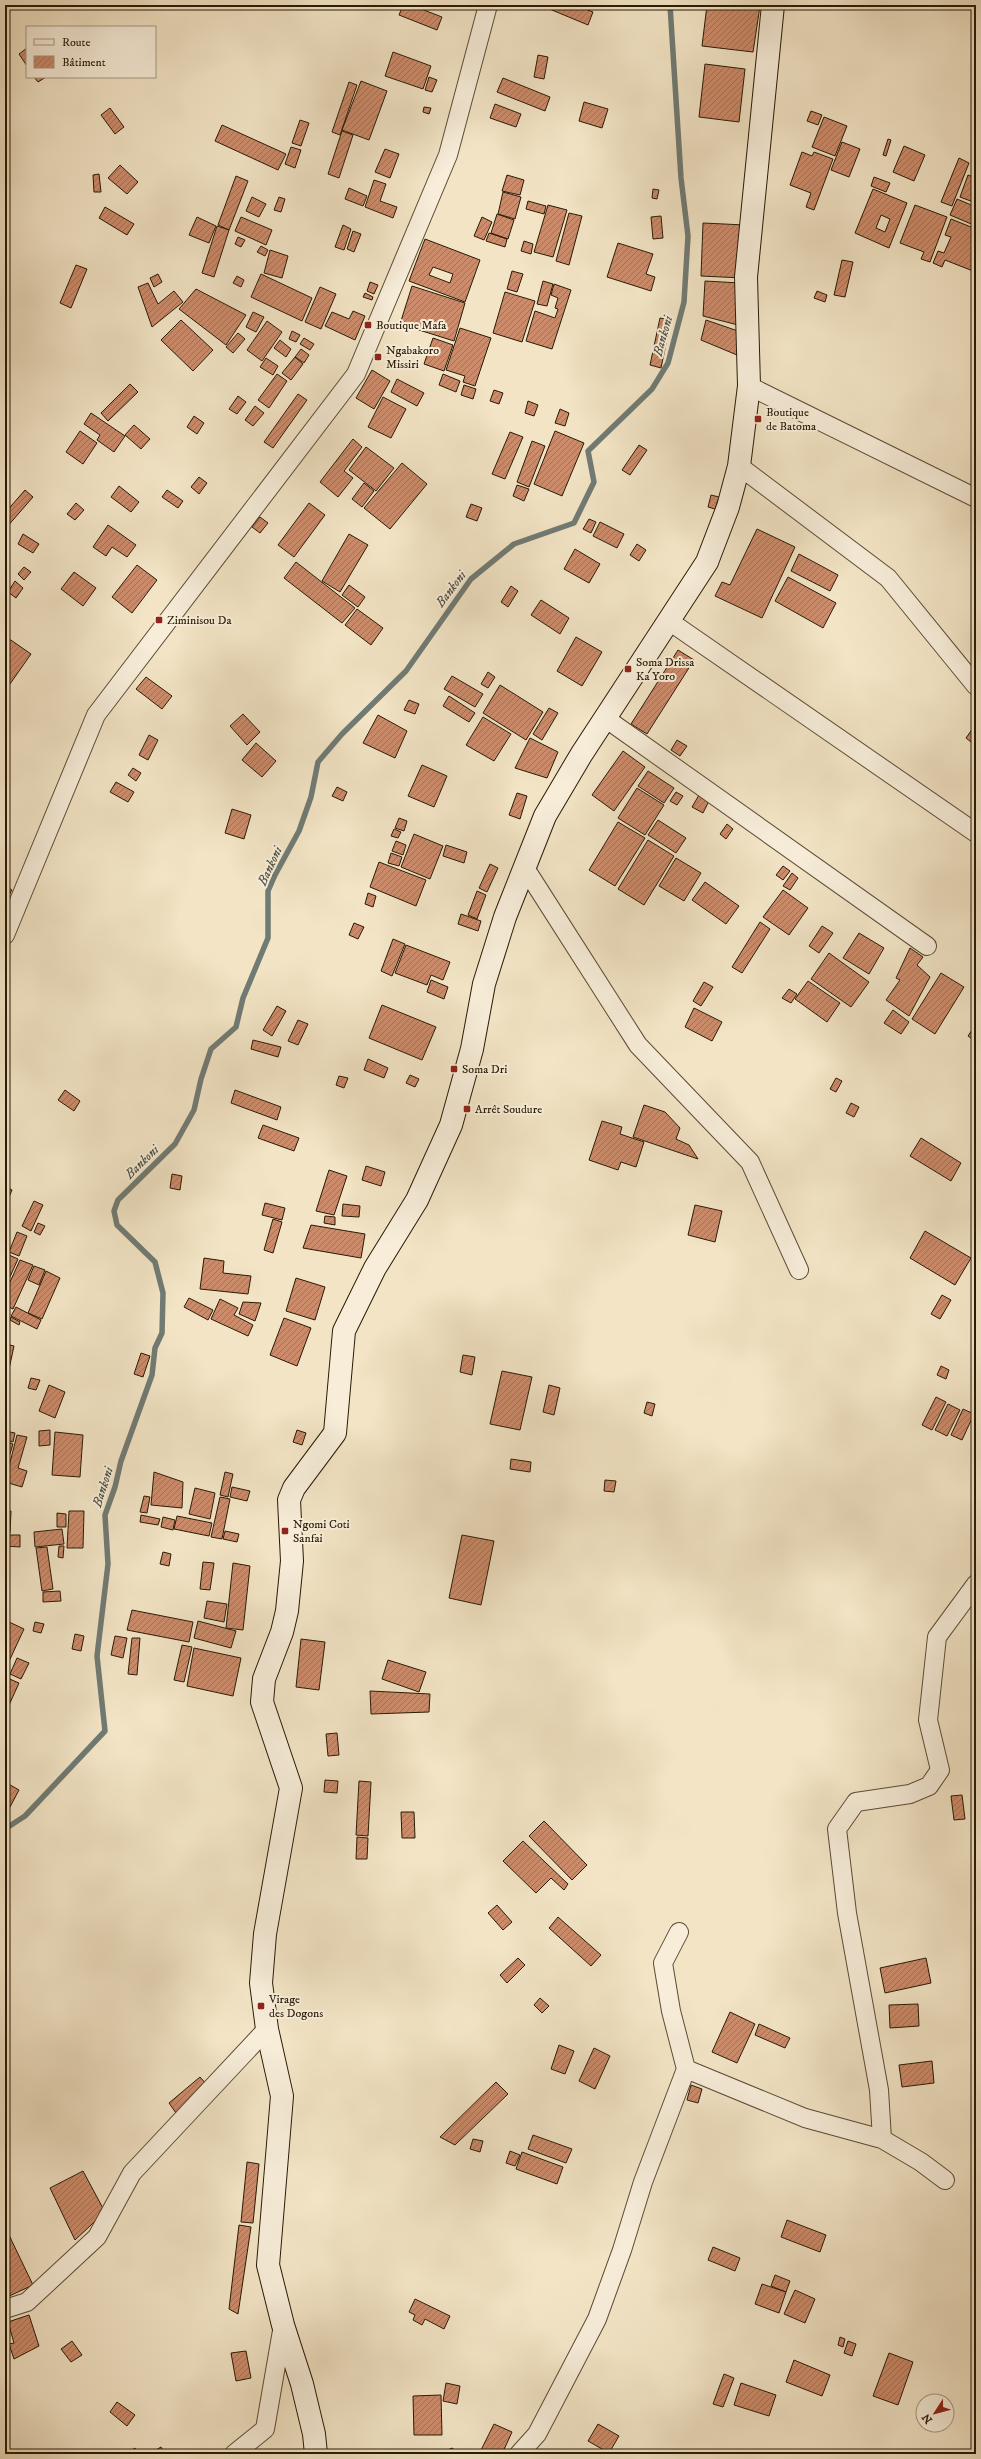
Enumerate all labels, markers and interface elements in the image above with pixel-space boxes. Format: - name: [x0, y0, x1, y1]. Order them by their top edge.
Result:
- legend: [26, 26, 156, 78]
- text: Route: [62, 35, 90, 50]
- text: Bâtiment: [62, 55, 106, 70]
- water label: Bankoni: [649, 313, 677, 359]
- place label: Boutique Mafa: [376, 318, 447, 333]
- marker: Boutique Mafa: [363, 320, 373, 330]
- place label: Ngabakoro Missiri: [386, 343, 439, 372]
- marker: Ngabakoro Missiri: [373, 352, 383, 362]
- place label: Boutique de Batoma: [766, 405, 817, 434]
- marker: Boutique de Batoma: [753, 414, 763, 424]
- water label: Bankoni: [432, 567, 471, 611]
- place label: Ziminisou Da: [167, 613, 232, 628]
- marker: Ziminisou Da: [154, 615, 164, 625]
- place label: Soma Drissa Ka Yoro: [636, 655, 695, 684]
- marker: Soma Drissa Ka Yoro: [623, 664, 633, 674]
- water label: Bankoni: [254, 843, 287, 889]
- place label: Soma Dri: [462, 1062, 507, 1077]
- marker: Soma Dri: [449, 1064, 459, 1074]
- place label: Arrêt Soudure: [475, 1102, 542, 1117]
- marker: Arrêt Soudure: [462, 1104, 472, 1114]
- water label: Bankoni: [121, 1141, 163, 1183]
- water label: Bankoni: [89, 1464, 117, 1510]
- place label: Ngomi Coti Sanfai: [293, 1517, 350, 1546]
- marker: Ngomi Coti Sanfai: [280, 1526, 290, 1536]
- place label: Virage des Dogons: [268, 1992, 323, 2021]
- marker: Virage des Dogons: [256, 2001, 266, 2011]
- north arrow: [915, 2393, 955, 2433]
- text: N: [919, 2411, 936, 2426]

